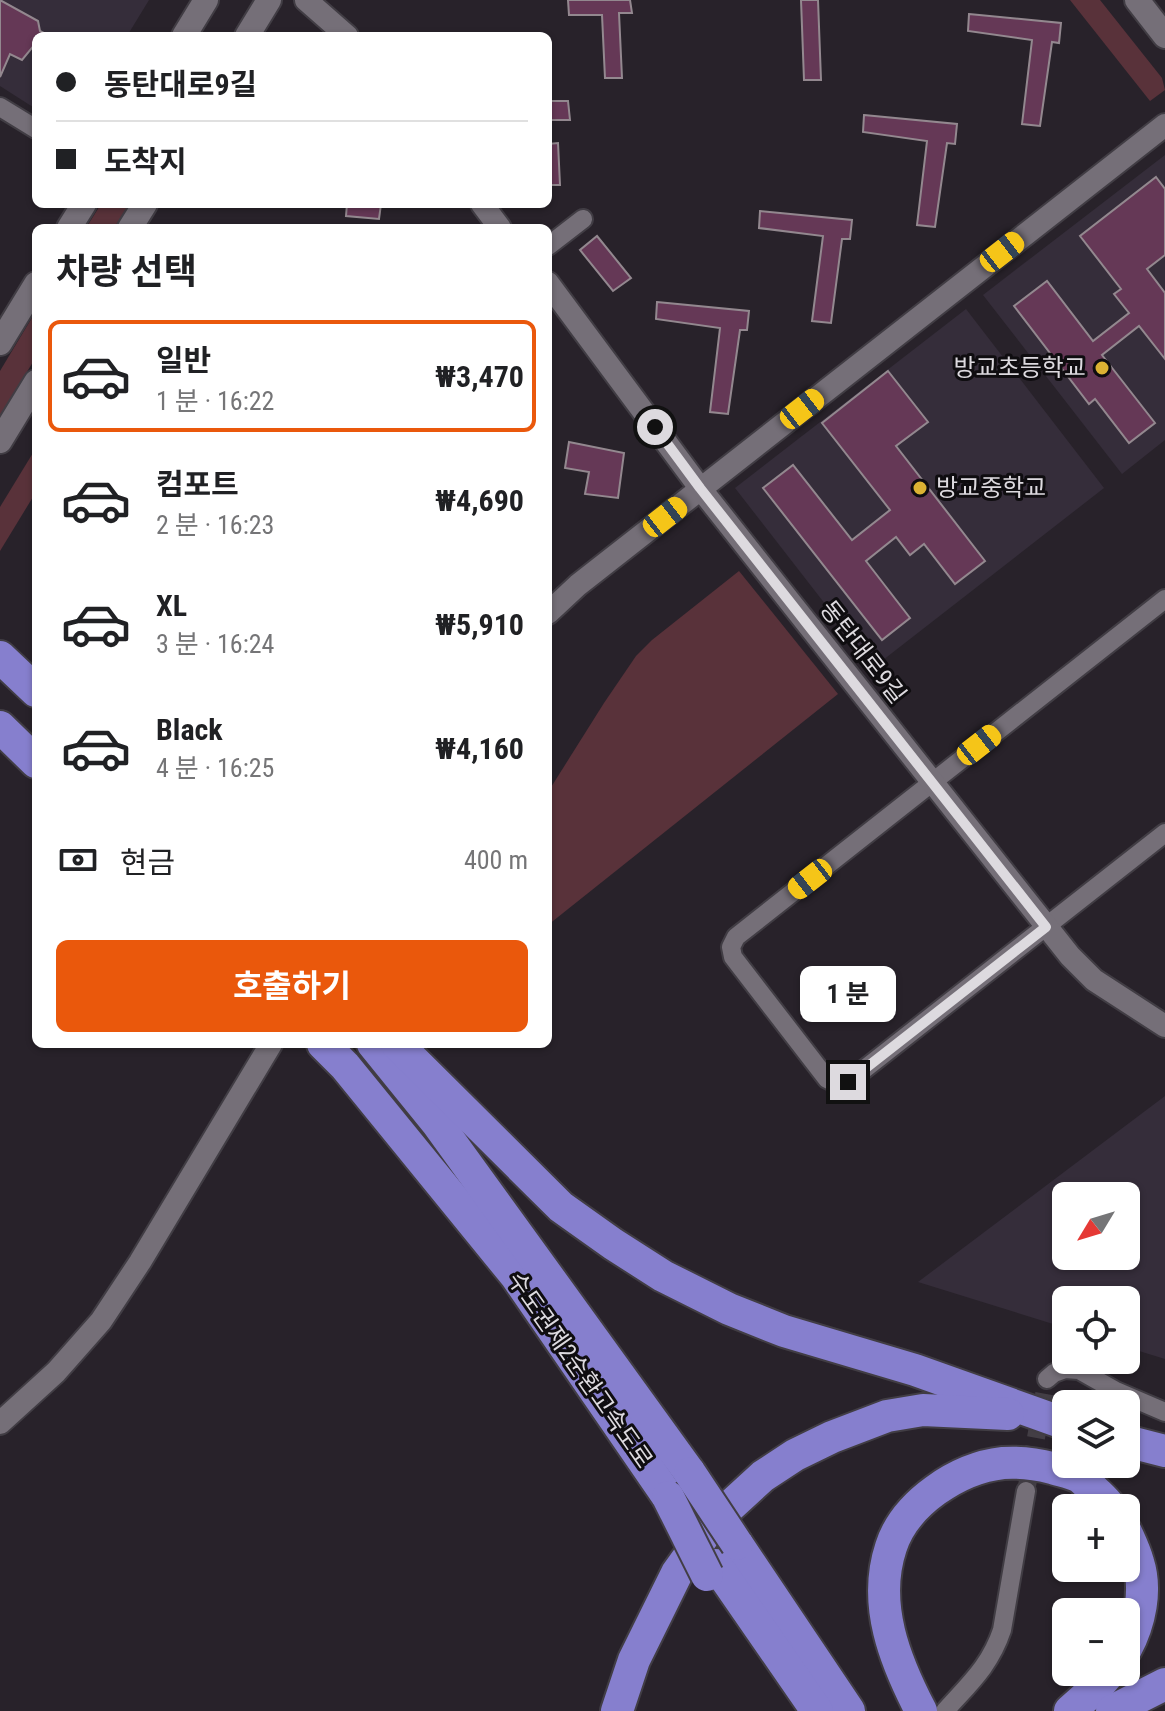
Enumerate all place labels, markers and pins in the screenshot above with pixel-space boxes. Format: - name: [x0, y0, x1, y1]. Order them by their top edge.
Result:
- place label: 방교초등학교: [954, 354, 1086, 382]
- marker: 방교초등학교: [1093, 359, 1111, 377]
- place label: 방교중학교: [936, 474, 1046, 502]
- marker: 방교중학교: [911, 479, 929, 497]

